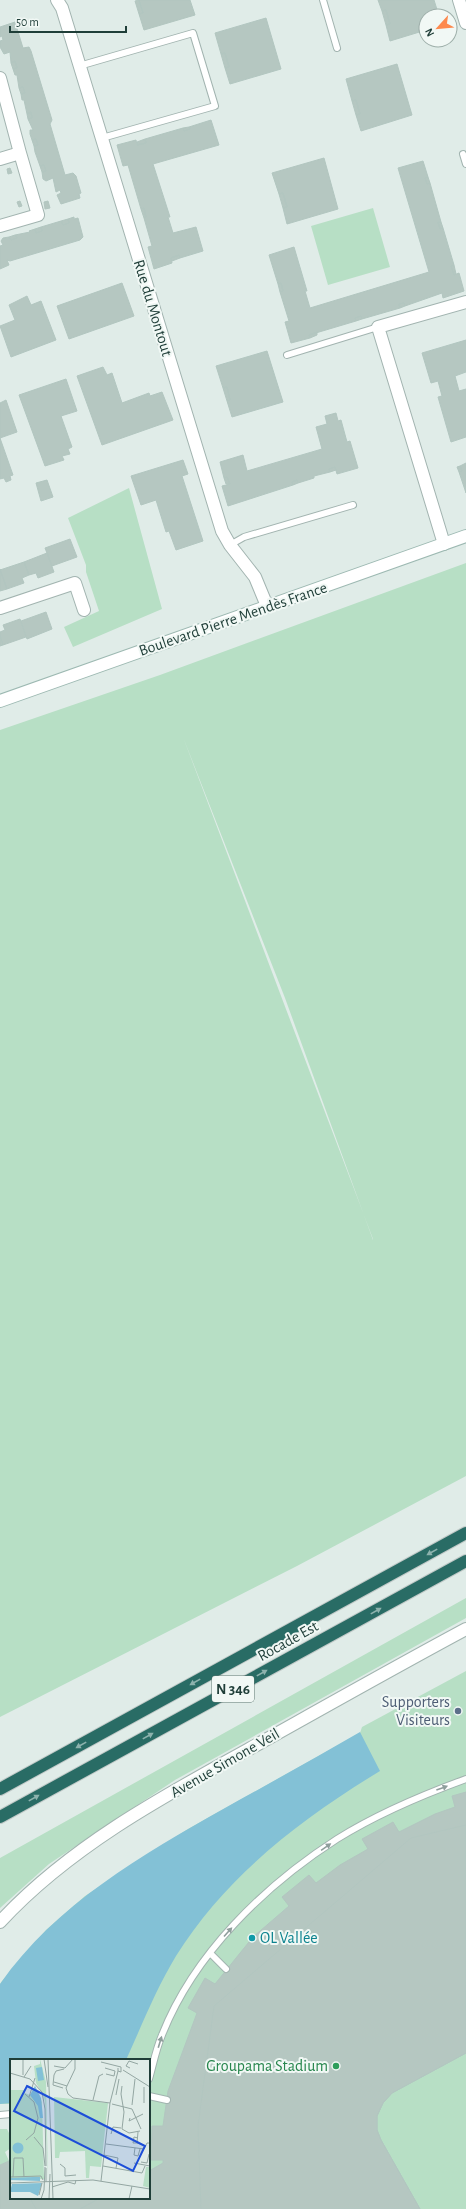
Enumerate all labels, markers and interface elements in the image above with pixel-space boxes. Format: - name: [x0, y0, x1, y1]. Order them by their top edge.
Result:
- scale bar: [10, 8, 126, 34]
- north arrow: [418, 8, 458, 48]
- text: 50 m: [16, 16, 39, 28]
- text: N: [423, 26, 436, 38]
- street label: Rue du Montout: [131, 258, 175, 358]
- street label: Boulevard Pierre Mendès France: [137, 579, 329, 659]
- one-way arrow: [426, 1549, 438, 1556]
- one-way arrow: [370, 1607, 382, 1614]
- street label: Rocade Est: [255, 1618, 321, 1664]
- one-way arrow: [256, 1670, 268, 1677]
- road number: N 346: [212, 1676, 254, 1702]
- one-way arrow: [189, 1679, 201, 1685]
- place label: Supporters Visiteurs: [382, 1694, 450, 1728]
- marker: Supporters Visiteurs: [453, 1706, 463, 1716]
- street label: Avenue Simone Veil: [168, 1725, 282, 1801]
- one-way arrow: [142, 1732, 154, 1739]
- one-way arrow: [75, 1741, 87, 1748]
- one-way arrow: [436, 1785, 448, 1791]
- one-way arrow: [28, 1795, 40, 1802]
- one-way arrow: [321, 1843, 331, 1851]
- one-way arrow: [224, 1927, 233, 1938]
- place label: OL Vallée: [260, 1930, 318, 1946]
- marker: OL Vallée: [247, 1933, 257, 1943]
- one-way arrow: [157, 2035, 163, 2047]
- place label: Groupama Stadium: [206, 2058, 328, 2074]
- inset map: [10, 2059, 150, 2199]
- marker: Groupama Stadium: [331, 2061, 341, 2071]

